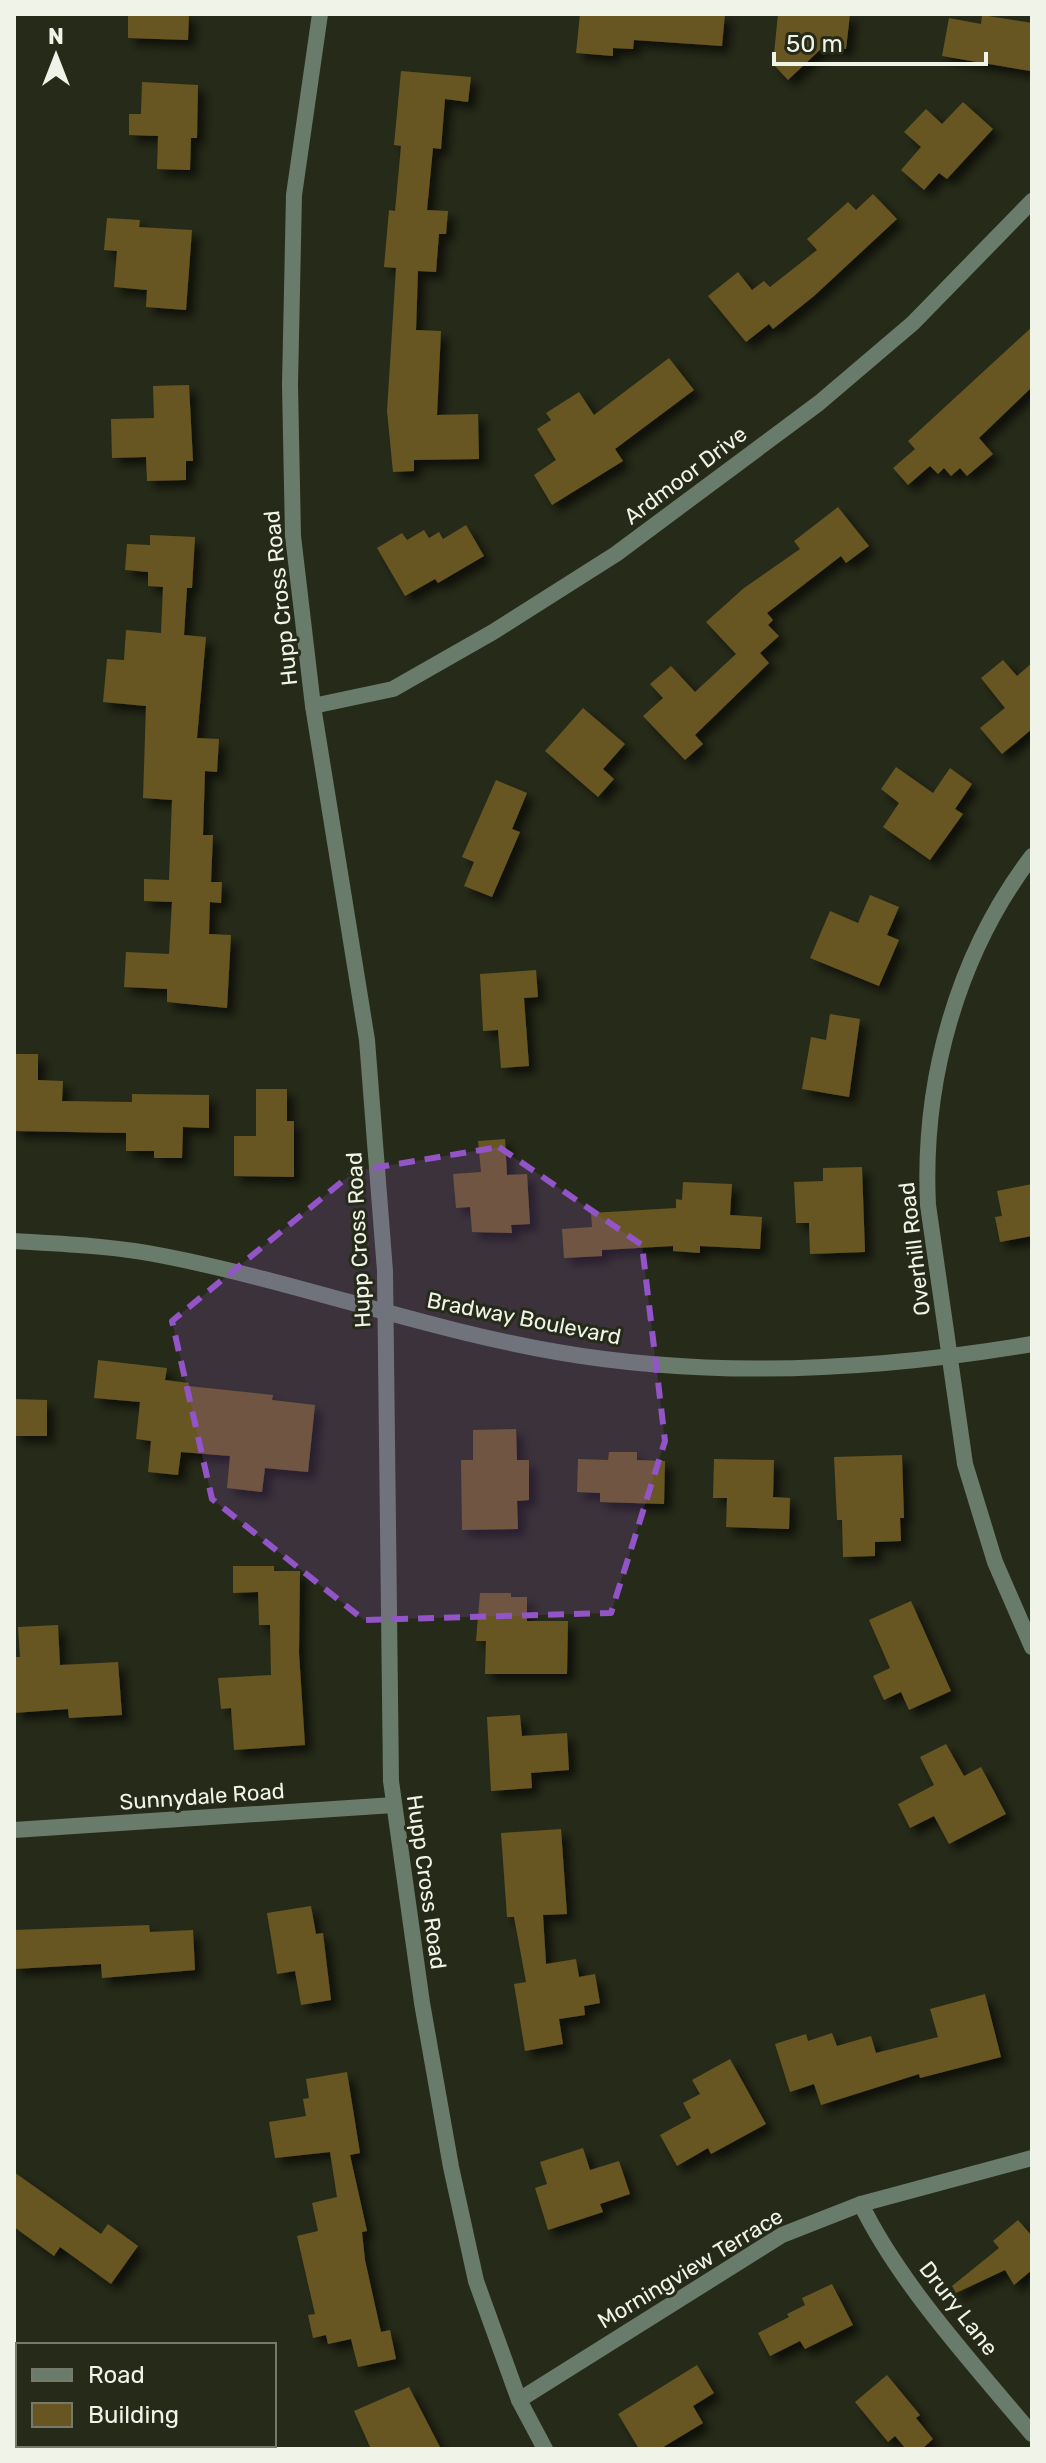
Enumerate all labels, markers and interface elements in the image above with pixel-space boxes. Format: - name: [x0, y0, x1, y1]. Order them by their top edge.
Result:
- north arrow: [16, 16, 96, 96]
- scale bar: [774, 16, 986, 66]
- text: N: [48, 23, 64, 50]
- text: 50 m: [786, 30, 843, 58]
- street label: Ardmoor Drive: [618, 420, 752, 530]
- street label: Hupp Cross Road: [258, 509, 303, 687]
- street label: Hupp Cross Road: [340, 1151, 377, 1329]
- street label: Overhill Road: [893, 1181, 936, 1317]
- street label: Bradway Boulevard: [425, 1286, 623, 1351]
- street label: Sunnydale Road: [119, 1777, 285, 1816]
- street label: Hupp Cross Road: [401, 1793, 452, 1971]
- street label: Morningview Terrace: [593, 2202, 788, 2334]
- street label: Drury Lane: [913, 2256, 1004, 2361]
- legend: [16, 2343, 276, 2447]
- text: Road: [88, 2361, 145, 2389]
- text: Building: [88, 2401, 179, 2429]

